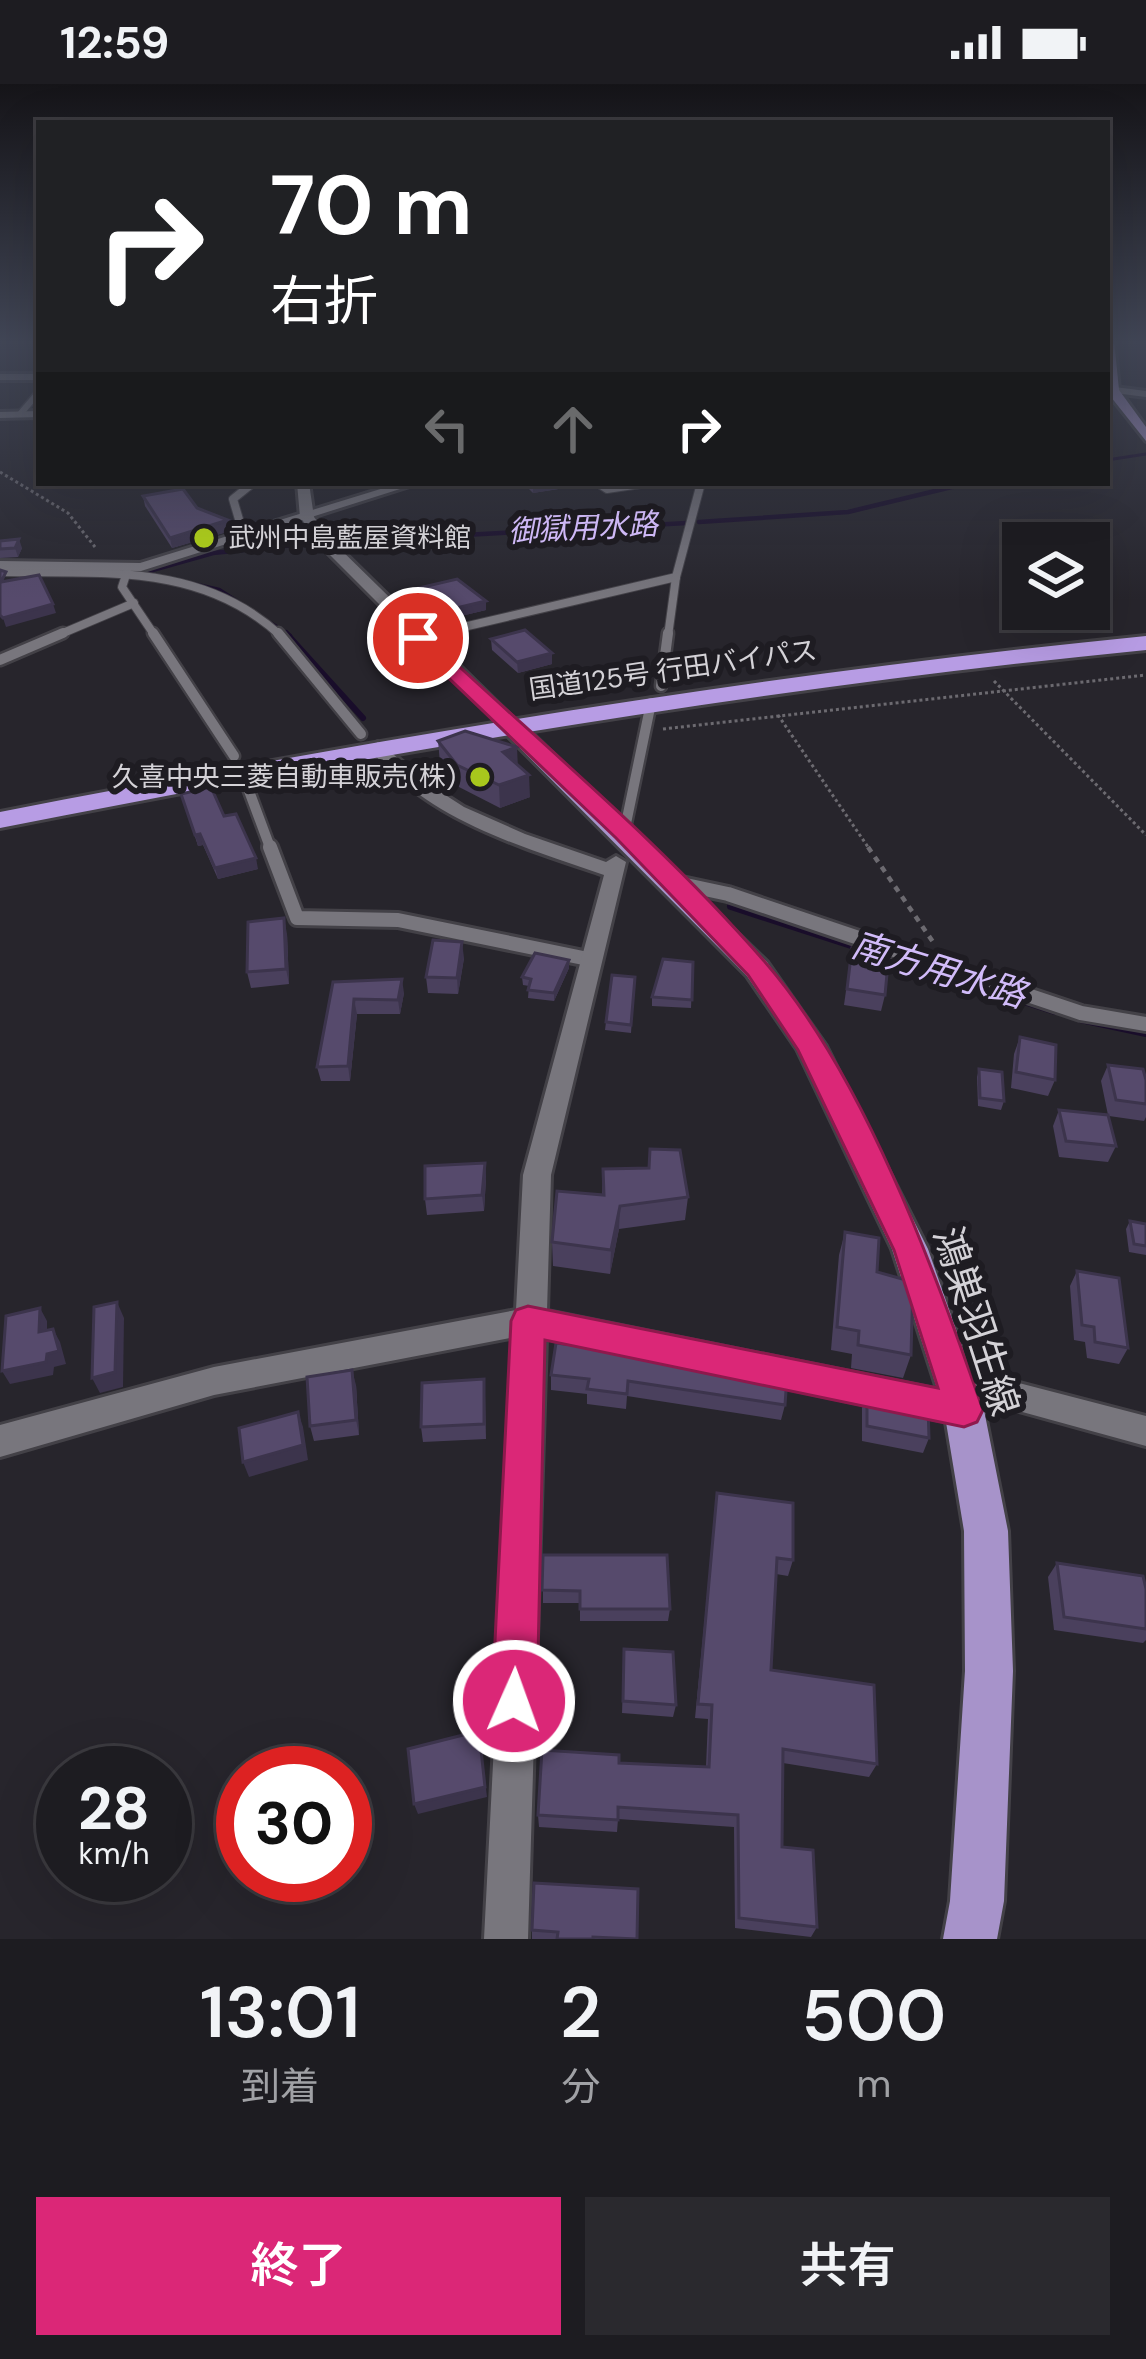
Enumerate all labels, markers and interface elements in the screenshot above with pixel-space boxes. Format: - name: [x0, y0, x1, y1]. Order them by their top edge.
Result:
- text: 12:59: [60, 13, 169, 72]
- text: 70 m: [270, 151, 473, 260]
- icon: right: [72, 168, 228, 324]
- text: 右折: [270, 266, 378, 337]
- icon: left: [414, 396, 480, 462]
- icon: ahead: [540, 396, 606, 462]
- icon: right: [666, 396, 732, 462]
- water label: 御獄用水路: [507, 504, 662, 551]
- place label: 武州中島藍屋資料館: [228, 520, 471, 555]
- map controls: [1002, 522, 1110, 630]
- button: layers: [1002, 522, 1110, 630]
- marker: 武州中島藍屋資料館: [191, 525, 217, 551]
- pin: [367, 587, 469, 689]
- icon: arrive: [385, 605, 451, 671]
- street label: 国道125号 行田バイパス: [527, 632, 819, 707]
- place label: 久喜中央三菱自動車販売(株): [112, 759, 456, 794]
- marker: 久喜中央三菱自動車販売(株): [467, 764, 493, 790]
- water label: 南方用水路: [846, 921, 1035, 1019]
- street label: 鴻巣羽生線: [922, 1221, 1031, 1422]
- position arrow: [451, 1638, 577, 1764]
- speed limit sign: 30: [216, 1746, 372, 1902]
- text: 28: [78, 1769, 150, 1848]
- text: km/h: [79, 1834, 149, 1873]
- text: 13:01: [200, 1966, 360, 2059]
- text: 2: [560, 1966, 602, 2059]
- text: 500: [801, 1969, 946, 2062]
- text: m: [856, 2058, 891, 2109]
- text: 到着: [241, 2061, 319, 2112]
- text: 分: [561, 2061, 600, 2112]
- button: 終了: [36, 2197, 561, 2335]
- button: 共有: [585, 2197, 1110, 2335]

